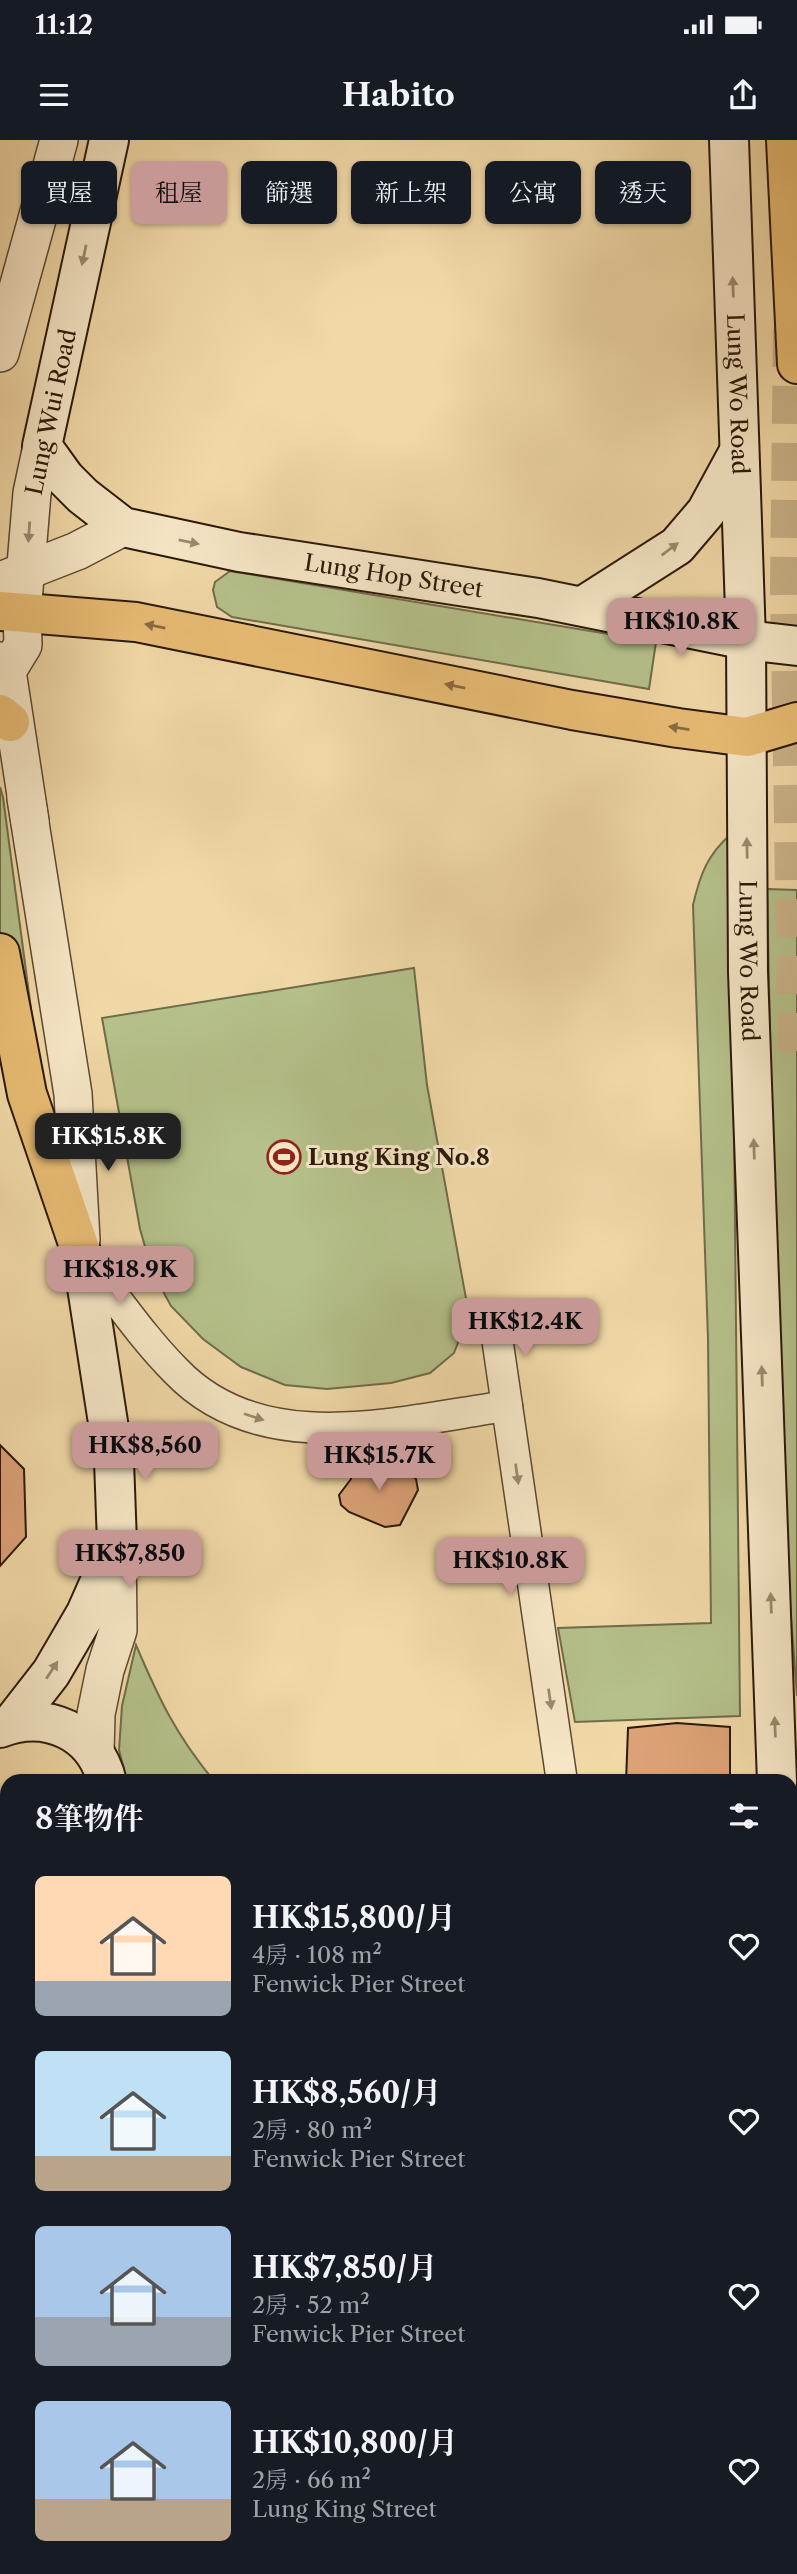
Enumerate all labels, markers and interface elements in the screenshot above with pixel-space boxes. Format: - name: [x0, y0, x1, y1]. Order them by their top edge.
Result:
- text: 11:12: [35, 9, 93, 41]
- text: Habito: [342, 75, 455, 114]
- icon: menu: [35, 76, 73, 114]
- icon: share: [724, 76, 762, 114]
- chip: 買屋: [21, 161, 117, 224]
- chip: 租屋: [131, 161, 227, 224]
- chip: 篩選: [241, 161, 337, 224]
- chip: 新上架: [351, 161, 471, 224]
- chip: 公寓: [485, 161, 581, 224]
- chip: 透天: [595, 161, 691, 224]
- one-way arrow: [79, 244, 90, 266]
- one-way arrow: [727, 276, 739, 298]
- street label: Lung Wo Road: [721, 313, 754, 475]
- street label: Lung Wui Road: [20, 326, 82, 498]
- one-way arrow: [23, 521, 34, 543]
- one-way arrow: [178, 536, 200, 547]
- one-way arrow: [661, 542, 679, 557]
- street label: Lung Hop Street: [302, 548, 485, 603]
- pin: HK$10.8K: [609, 598, 753, 658]
- text: HK$10.8K: [623, 607, 739, 635]
- one-way arrow: [144, 620, 166, 631]
- one-way arrow: [444, 680, 466, 691]
- one-way arrow: [668, 722, 690, 733]
- one-way arrow: [741, 836, 753, 858]
- street label: Lung Wo Road: [733, 880, 764, 1042]
- pin: HK$15.8K: [36, 1114, 180, 1173]
- text: HK$15.8K: [51, 1122, 165, 1150]
- one-way arrow: [749, 1137, 760, 1159]
- sports icon: Lung King No.8: [265, 1138, 303, 1176]
- place label: Lung King No.8: [308, 1143, 490, 1171]
- pin: HK$18.9K: [48, 1246, 192, 1306]
- text: HK$18.9K: [63, 1255, 177, 1283]
- pin: HK$12.4K: [453, 1298, 597, 1358]
- text: HK$12.4K: [468, 1307, 582, 1335]
- one-way arrow: [757, 1365, 768, 1387]
- one-way arrow: [244, 1413, 265, 1423]
- pin: HK$8,560: [73, 1422, 217, 1482]
- text: HK$8,560: [88, 1431, 202, 1459]
- pin: HK$15.7K: [307, 1432, 451, 1492]
- text: HK$15.7K: [323, 1441, 435, 1469]
- one-way arrow: [512, 1463, 523, 1485]
- pin: HK$7,850: [58, 1530, 202, 1590]
- pin: HK$10.8K: [438, 1538, 582, 1597]
- text: HK$7,850: [75, 1539, 185, 1567]
- text: HK$10.8K: [452, 1546, 568, 1574]
- one-way arrow: [765, 1592, 776, 1614]
- one-way arrow: [45, 1660, 58, 1679]
- one-way arrow: [545, 1688, 556, 1710]
- one-way arrow: [770, 1715, 781, 1737]
- icon: filters: [725, 1797, 763, 1835]
- text: 8筆物件: [35, 1800, 143, 1837]
- text: HK$15,800/月: [252, 1899, 456, 1936]
- icon: home: [91, 1904, 175, 1988]
- icon: heart: [725, 1927, 763, 1965]
- text: 4房 · 108 m²: [252, 1941, 382, 1969]
- text: Fenwick Pier Street: [252, 1970, 465, 1998]
- text: HK$8,560/月: [252, 2074, 441, 2111]
- icon: home: [91, 2079, 175, 2163]
- icon: heart: [725, 2102, 763, 2140]
- text: 2房 · 80 m²: [252, 2116, 372, 2144]
- text: Fenwick Pier Street: [252, 2145, 465, 2173]
- text: HK$7,850/月: [252, 2249, 437, 2286]
- icon: home: [91, 2254, 175, 2338]
- icon: heart: [725, 2277, 763, 2315]
- text: 2房 · 52 m²: [252, 2291, 370, 2319]
- text: Fenwick Pier Street: [252, 2320, 465, 2348]
- text: HK$10,800/月: [252, 2424, 458, 2461]
- icon: home: [91, 2429, 175, 2513]
- icon: heart: [725, 2452, 763, 2490]
- text: 2房 · 66 m²: [252, 2466, 371, 2494]
- text: Lung King Street: [252, 2495, 437, 2523]

